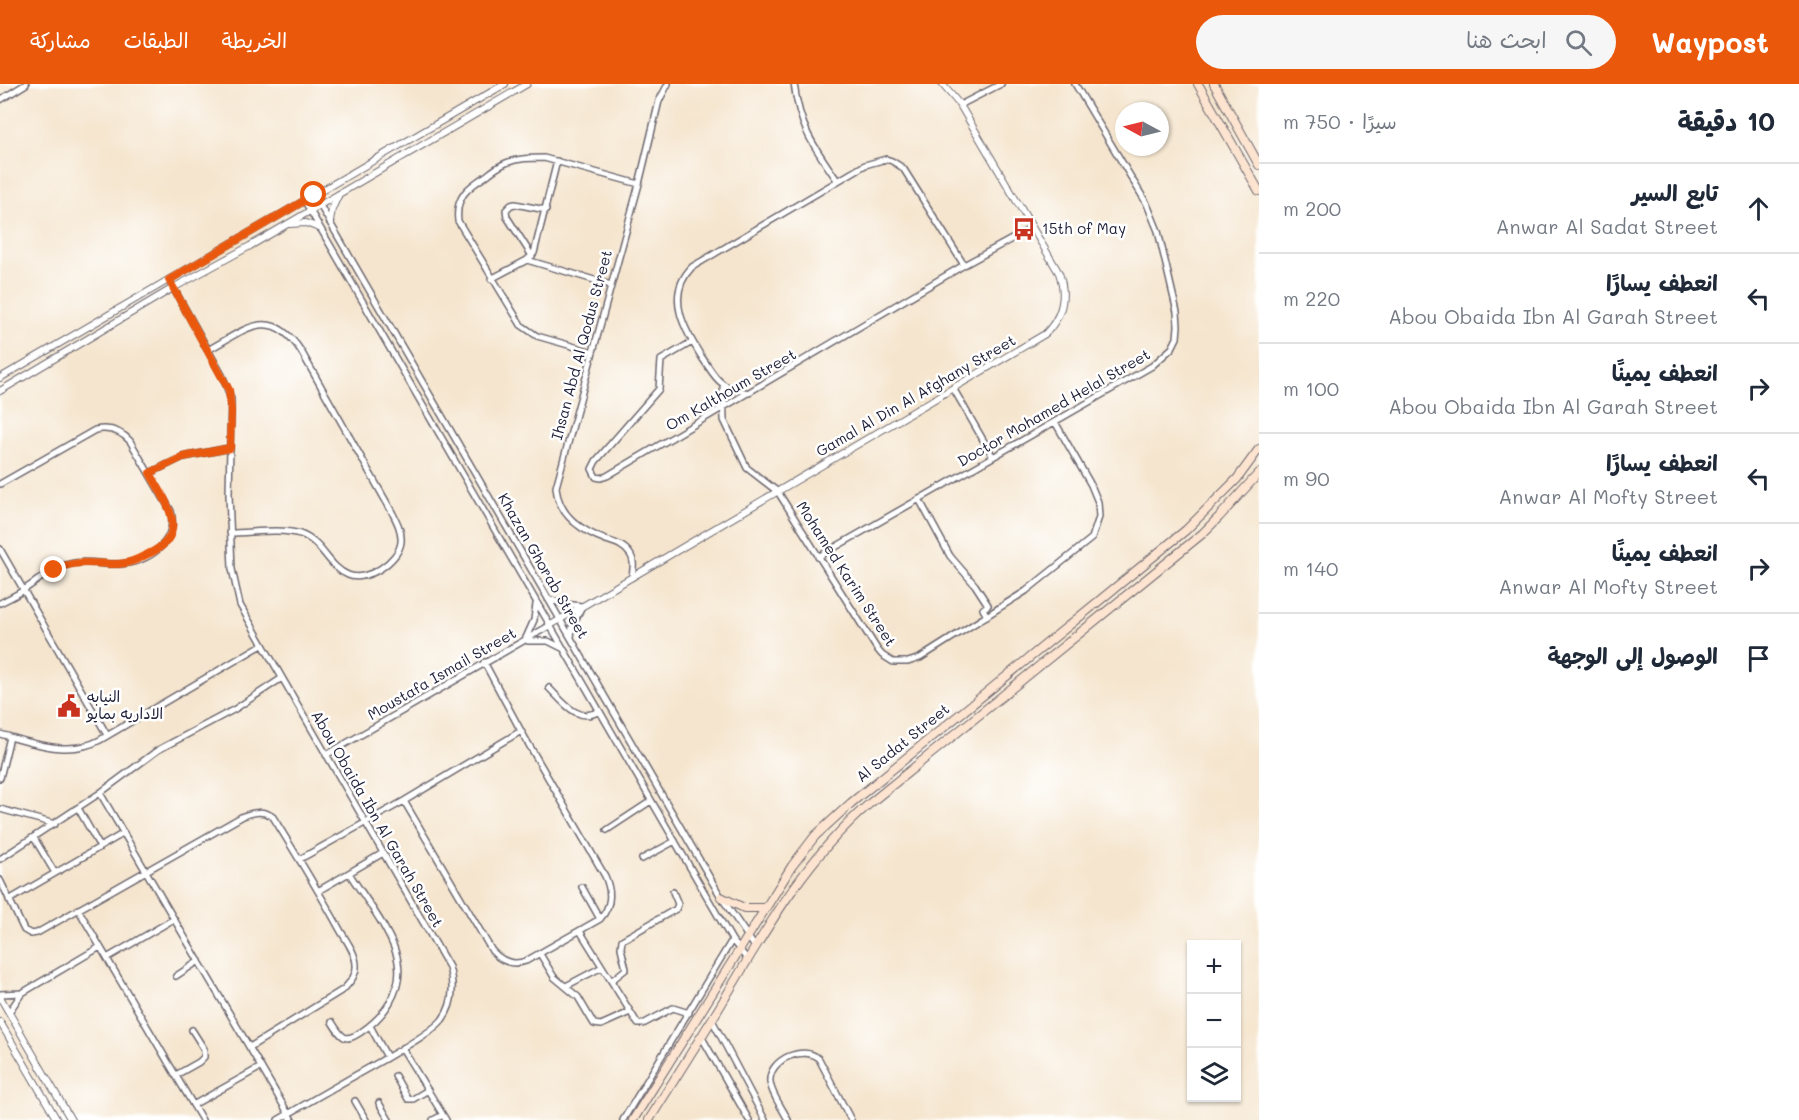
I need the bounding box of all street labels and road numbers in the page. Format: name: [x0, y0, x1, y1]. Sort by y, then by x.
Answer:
street label: Ihsan Abd Al Qodus Street: [546, 247, 616, 442]
street label: Gamal Al Din Al Afghany Street: [812, 330, 1019, 461]
street label: Om Kalthoum Street: [662, 344, 799, 435]
street label: Doctor Mohamed Helal Street: [953, 344, 1154, 471]
street label: Khazan Ghorab Street: [494, 489, 594, 642]
street label: Mohamed Karim Street: [792, 497, 901, 650]
street label: Moustafa Ismail Street: [364, 622, 519, 724]
street label: Al Sadat Street: [851, 698, 953, 786]
street label: Abou Obaida Ibn Al Garah Street: [307, 706, 448, 931]

